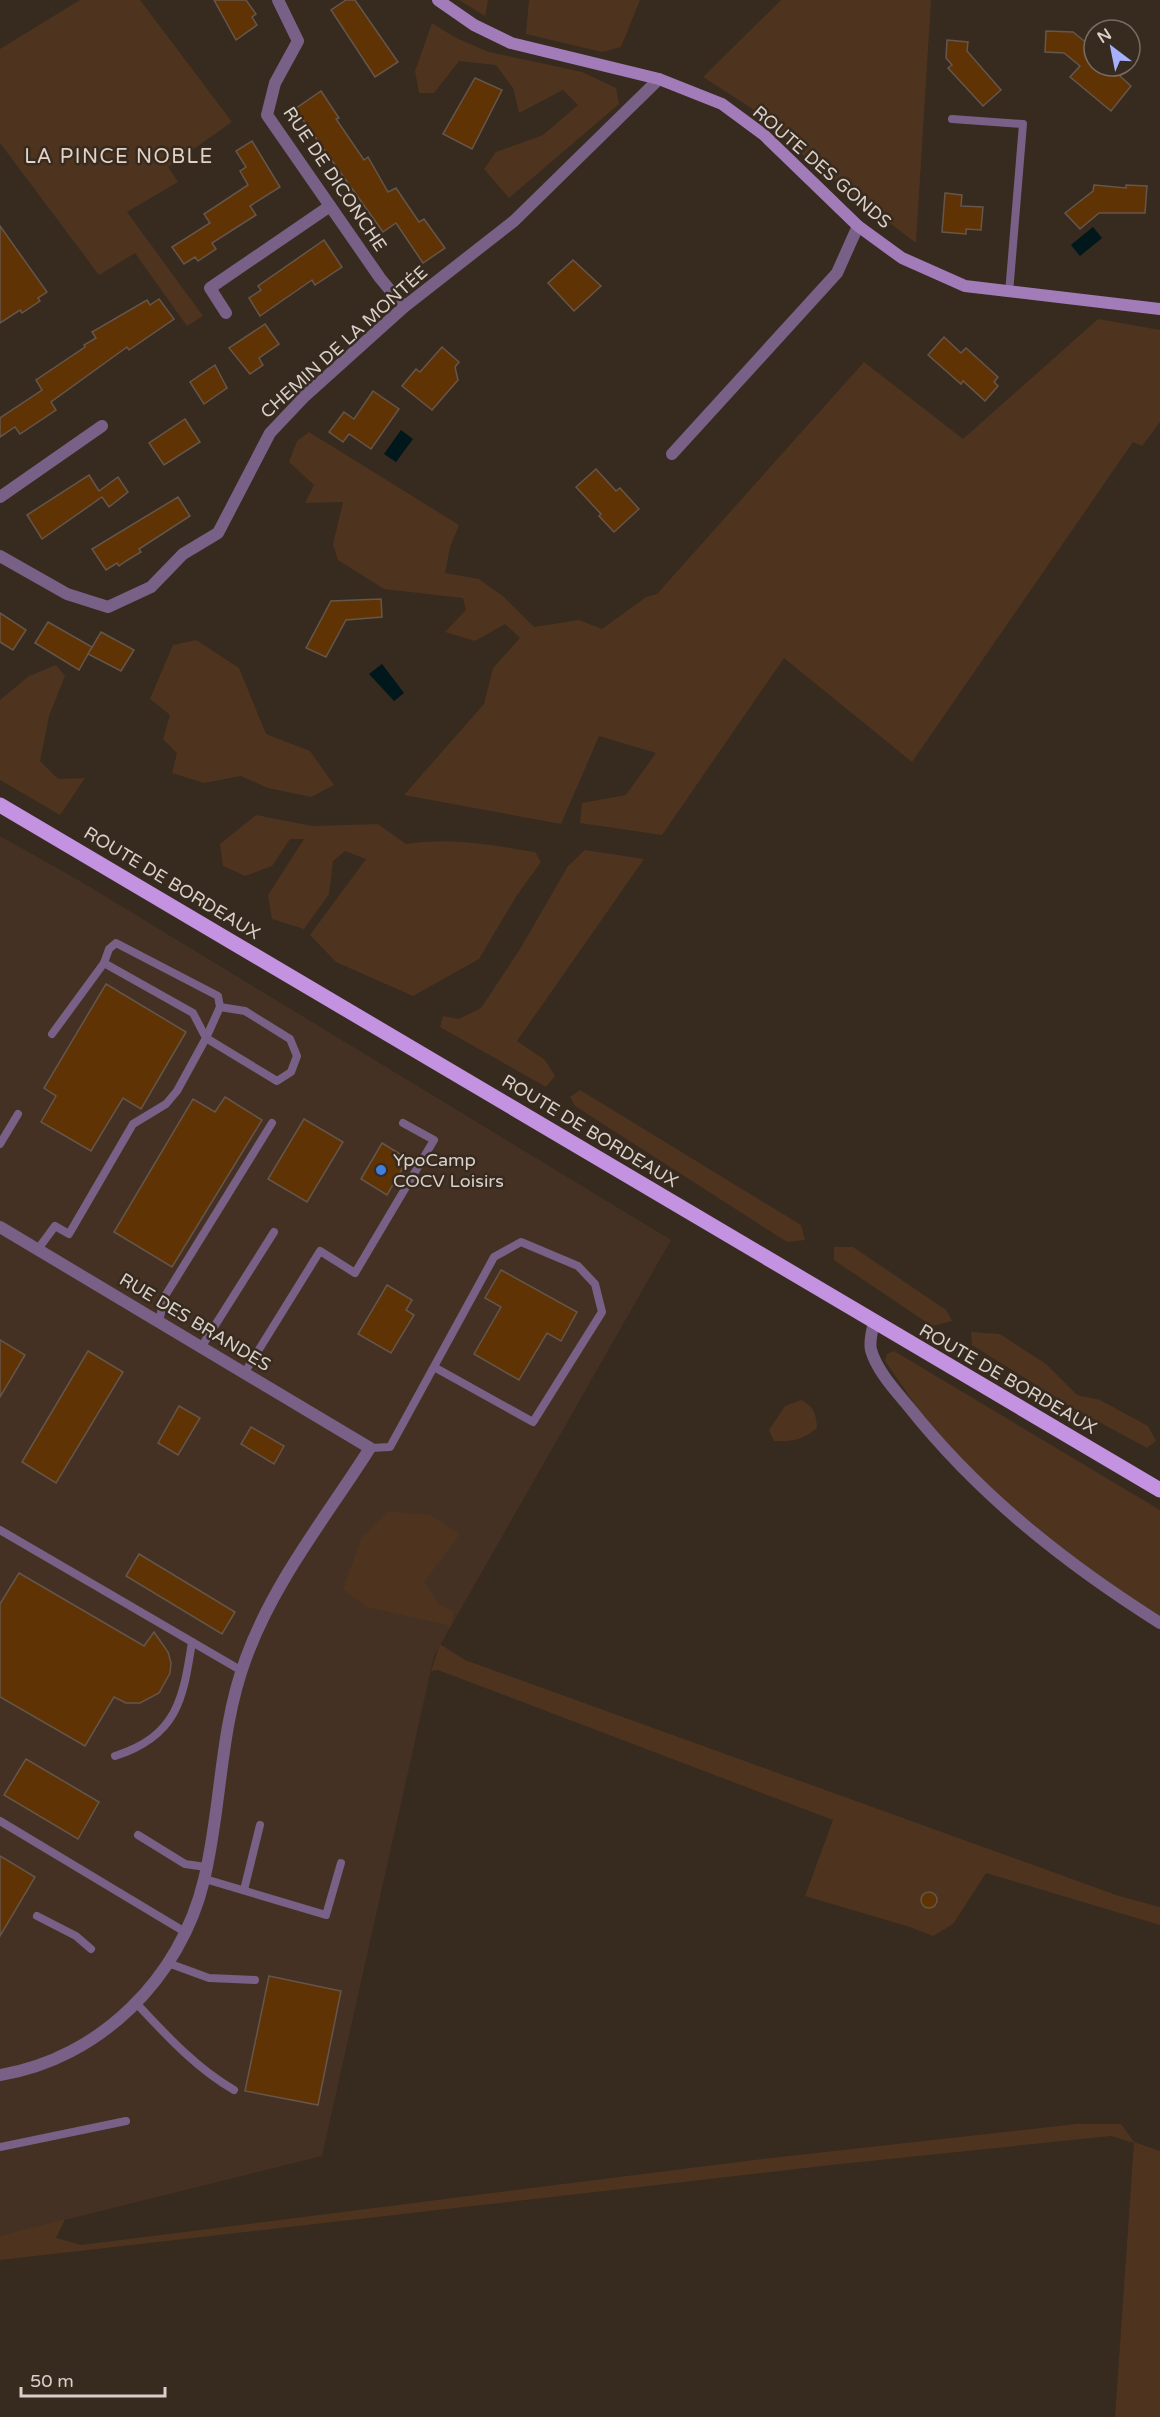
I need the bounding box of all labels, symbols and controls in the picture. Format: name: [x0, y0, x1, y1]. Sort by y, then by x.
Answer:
north arrow: [1082, 18, 1142, 78]
text: N: [1094, 24, 1115, 48]
street label: ROUTE DES GONDS: [748, 101, 896, 233]
street label: RUE DE DICONCHE: [278, 102, 392, 256]
district label: LA PINCE NOBLE: [24, 145, 214, 169]
street label: CHEMIN DE LA MONTÉE: [256, 261, 432, 423]
street label: ROUTE DE BORDEAUX: [80, 822, 264, 944]
street label: ROUTE DE BORDEAUX: [498, 1070, 682, 1192]
place label: YpoCamp COCV Loisirs: [393, 1149, 504, 1192]
marker: YpoCamp COCV Loisirs: [374, 1163, 388, 1177]
street label: RUE DES BRANDES: [115, 1268, 275, 1376]
street label: ROUTE DE BORDEAUX: [915, 1319, 1101, 1439]
scale bar: [21, 2360, 165, 2398]
text: 50 m: [30, 2370, 74, 2392]

